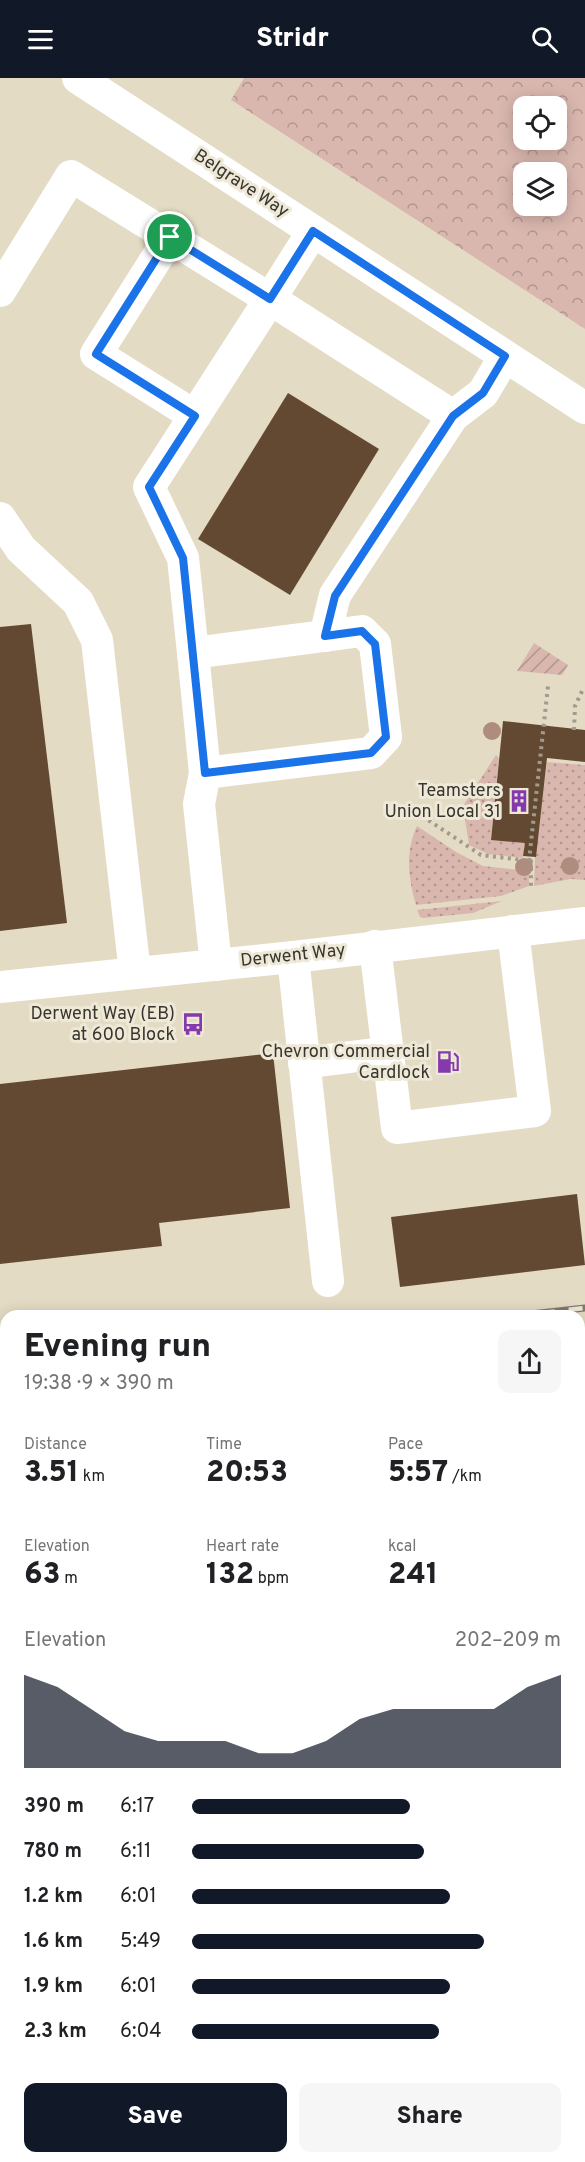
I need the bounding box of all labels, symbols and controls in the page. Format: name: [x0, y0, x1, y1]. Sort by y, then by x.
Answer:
text: Stridr: [256, 22, 329, 56]
icon: menu: [24, 23, 57, 56]
icon: search: [528, 23, 561, 56]
map controls: [513, 96, 567, 216]
button: locate: [513, 96, 567, 150]
street label: Belgrave Way: [189, 145, 293, 223]
button: layers: [513, 162, 567, 216]
pin: [144, 211, 195, 262]
icon: arrive: [153, 220, 186, 253]
place label: Teamsters Union Local 31: [384, 780, 501, 824]
building icon: Teamsters Union Local 31: [506, 788, 532, 814]
street label: Derwent Way: [239, 939, 347, 973]
place label: Derwent Way (EB) at 600 Block: [30, 1003, 175, 1047]
bus stop icon: Derwent Way (EB) at 600 Block: [180, 1011, 206, 1037]
place label: Chevron Commercial Cardlock: [262, 1041, 430, 1085]
fuel station icon: Chevron Commercial Cardlock: [435, 1049, 461, 1075]
text: Evening run: [24, 1327, 211, 1369]
button: share: [498, 1330, 561, 1393]
text: 19:38 · 9 × 390 m: [24, 1371, 174, 1397]
text: Distance: [24, 1435, 87, 1455]
text: Time: [206, 1435, 242, 1455]
text: Pace: [388, 1435, 423, 1455]
text: 3.51: [24, 1455, 79, 1492]
text: 20:53: [206, 1455, 288, 1492]
text: 5:57: [388, 1455, 448, 1492]
text: km: [79, 1467, 105, 1487]
text: /km: [448, 1467, 482, 1487]
text: Elevation: [24, 1537, 90, 1557]
text: Heart rate: [206, 1537, 279, 1557]
text: kcal: [388, 1537, 416, 1557]
text: 63: [24, 1557, 61, 1594]
text: 132: [206, 1557, 254, 1594]
text: 241: [388, 1557, 438, 1594]
text: m: [61, 1569, 78, 1589]
text: bpm: [254, 1569, 289, 1589]
text: Elevation: [24, 1628, 106, 1654]
text: 202–209 m: [455, 1628, 561, 1654]
text: 390 m: [24, 1794, 84, 1820]
text: 6:17: [120, 1794, 154, 1820]
text: 780 m: [24, 1839, 82, 1865]
text: 6:11: [120, 1839, 151, 1865]
text: 1.2 km: [24, 1884, 83, 1910]
text: 6:01: [120, 1884, 157, 1910]
text: 1.6 km: [24, 1929, 83, 1955]
text: 5:49: [120, 1929, 161, 1955]
text: 1.9 km: [24, 1974, 83, 2000]
text: 6:01: [120, 1974, 157, 2000]
text: 2.3 km: [24, 2019, 87, 2045]
text: 6:04: [120, 2019, 162, 2045]
button: Save: [24, 2083, 287, 2152]
button: Share: [299, 2083, 561, 2152]

